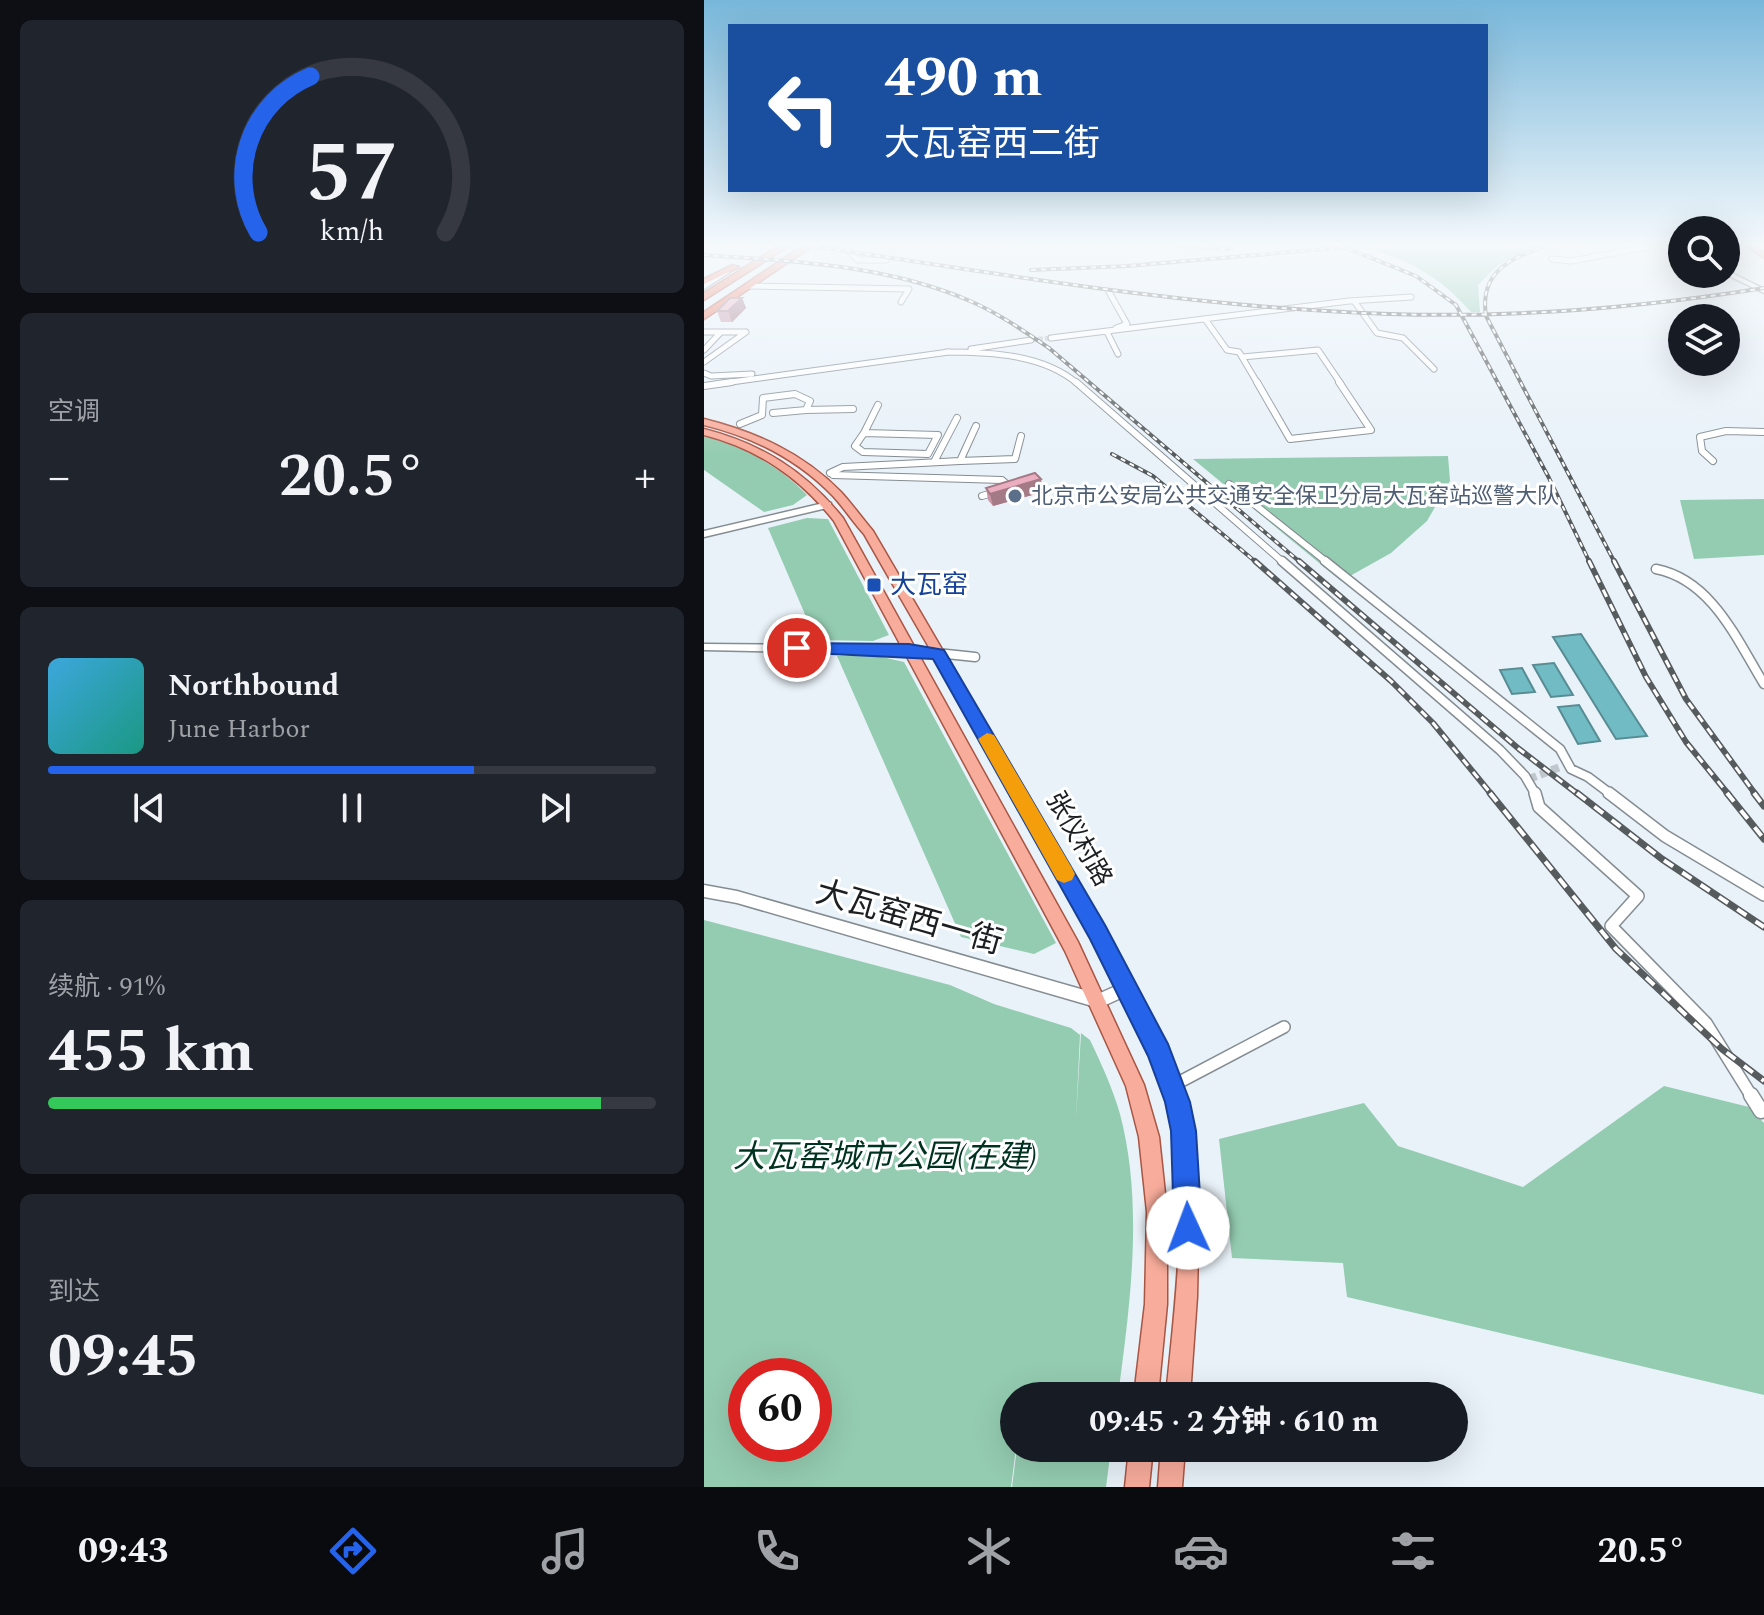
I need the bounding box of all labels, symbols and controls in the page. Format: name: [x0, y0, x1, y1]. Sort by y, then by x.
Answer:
text: 490 m: [884, 36, 1043, 121]
icon: left: [752, 56, 856, 160]
text: 57: [305, 110, 399, 237]
text: 大瓦窑西二街: [884, 117, 1100, 172]
text: km/h: [320, 210, 384, 253]
map controls: [1668, 216, 1740, 376]
button: search: [1668, 216, 1740, 288]
button: layers: [1668, 304, 1740, 376]
text: 空调: [48, 392, 100, 432]
text: 20.5°: [278, 431, 426, 523]
text: −: [48, 444, 70, 511]
text: +: [634, 444, 656, 511]
place label: 北京市公安局公共交通安全保卫分局大瓦窑站巡警大队: [1031, 480, 1559, 513]
marker: 北京市公安局公共交通安全保卫分局大瓦窑站巡警大队: [1006, 487, 1024, 505]
place label: 大瓦窑: [890, 565, 968, 605]
marker: 大瓦窑: [865, 576, 883, 594]
pin: [763, 614, 831, 682]
icon: arrive: [775, 626, 819, 670]
text: Northbound: [168, 663, 339, 709]
text: June Harbor: [168, 709, 310, 749]
street label: 张仪村路: [1036, 784, 1122, 894]
icon: previous: [127, 786, 171, 830]
icon: pause: [330, 786, 374, 830]
icon: next: [533, 786, 577, 830]
street label: 大瓦窑西一街: [810, 868, 1008, 968]
text: 续航 · 91%: [48, 967, 165, 1007]
text: 455 km: [48, 1006, 254, 1098]
park label: 大瓦窑城市公园(在建): [733, 1133, 1037, 1182]
position arrow: [1146, 1186, 1230, 1270]
text: 到达: [48, 1272, 100, 1312]
text: 09:45: [48, 1311, 199, 1403]
speed limit sign: 60: [728, 1358, 832, 1462]
text: 09:45 · 2 分钟 · 610 m: [1089, 1399, 1379, 1445]
icon: directions: [325, 1523, 381, 1579]
icon: music: [537, 1523, 593, 1579]
icon: phone: [749, 1523, 805, 1579]
icon: climate: [961, 1523, 1017, 1579]
icon: car: [1173, 1523, 1229, 1579]
icon: filters: [1385, 1523, 1441, 1579]
text: 09:43: [78, 1524, 169, 1579]
text: 20.5°: [1598, 1524, 1686, 1579]

